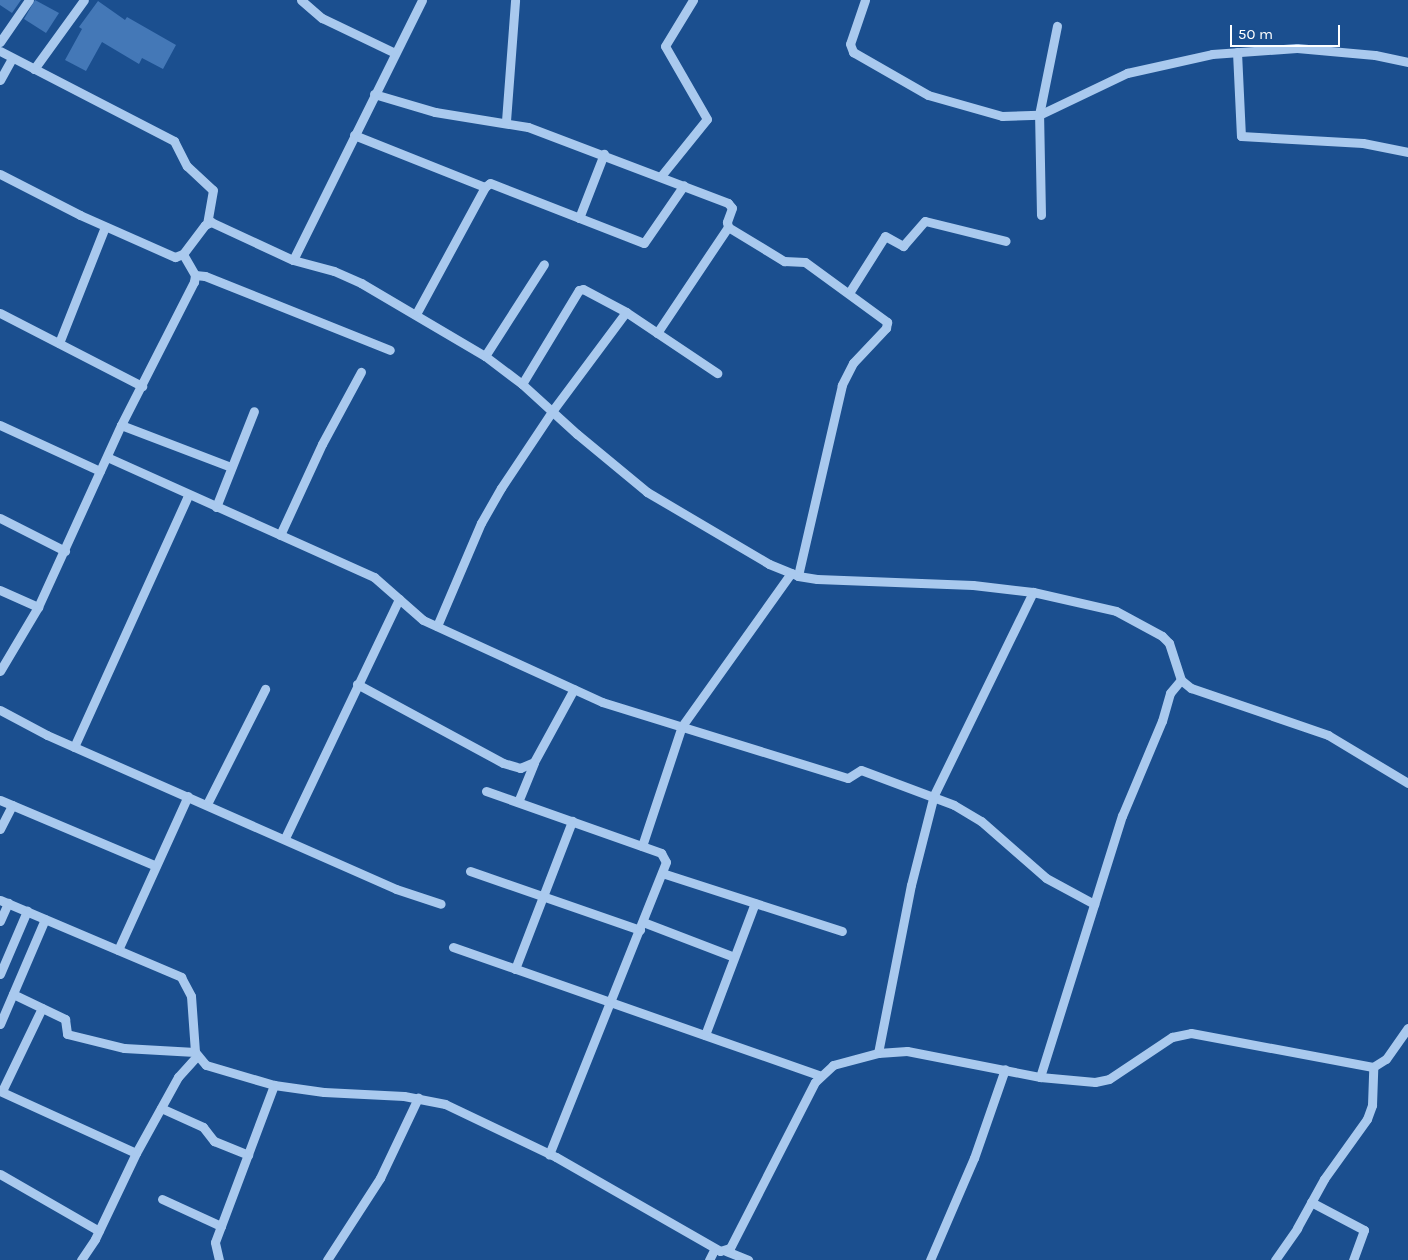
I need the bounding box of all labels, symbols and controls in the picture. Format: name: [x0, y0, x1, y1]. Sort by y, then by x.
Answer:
scale bar: [1233, 15, 1343, 47]
text: 50 m: [1238, 25, 1273, 43]

